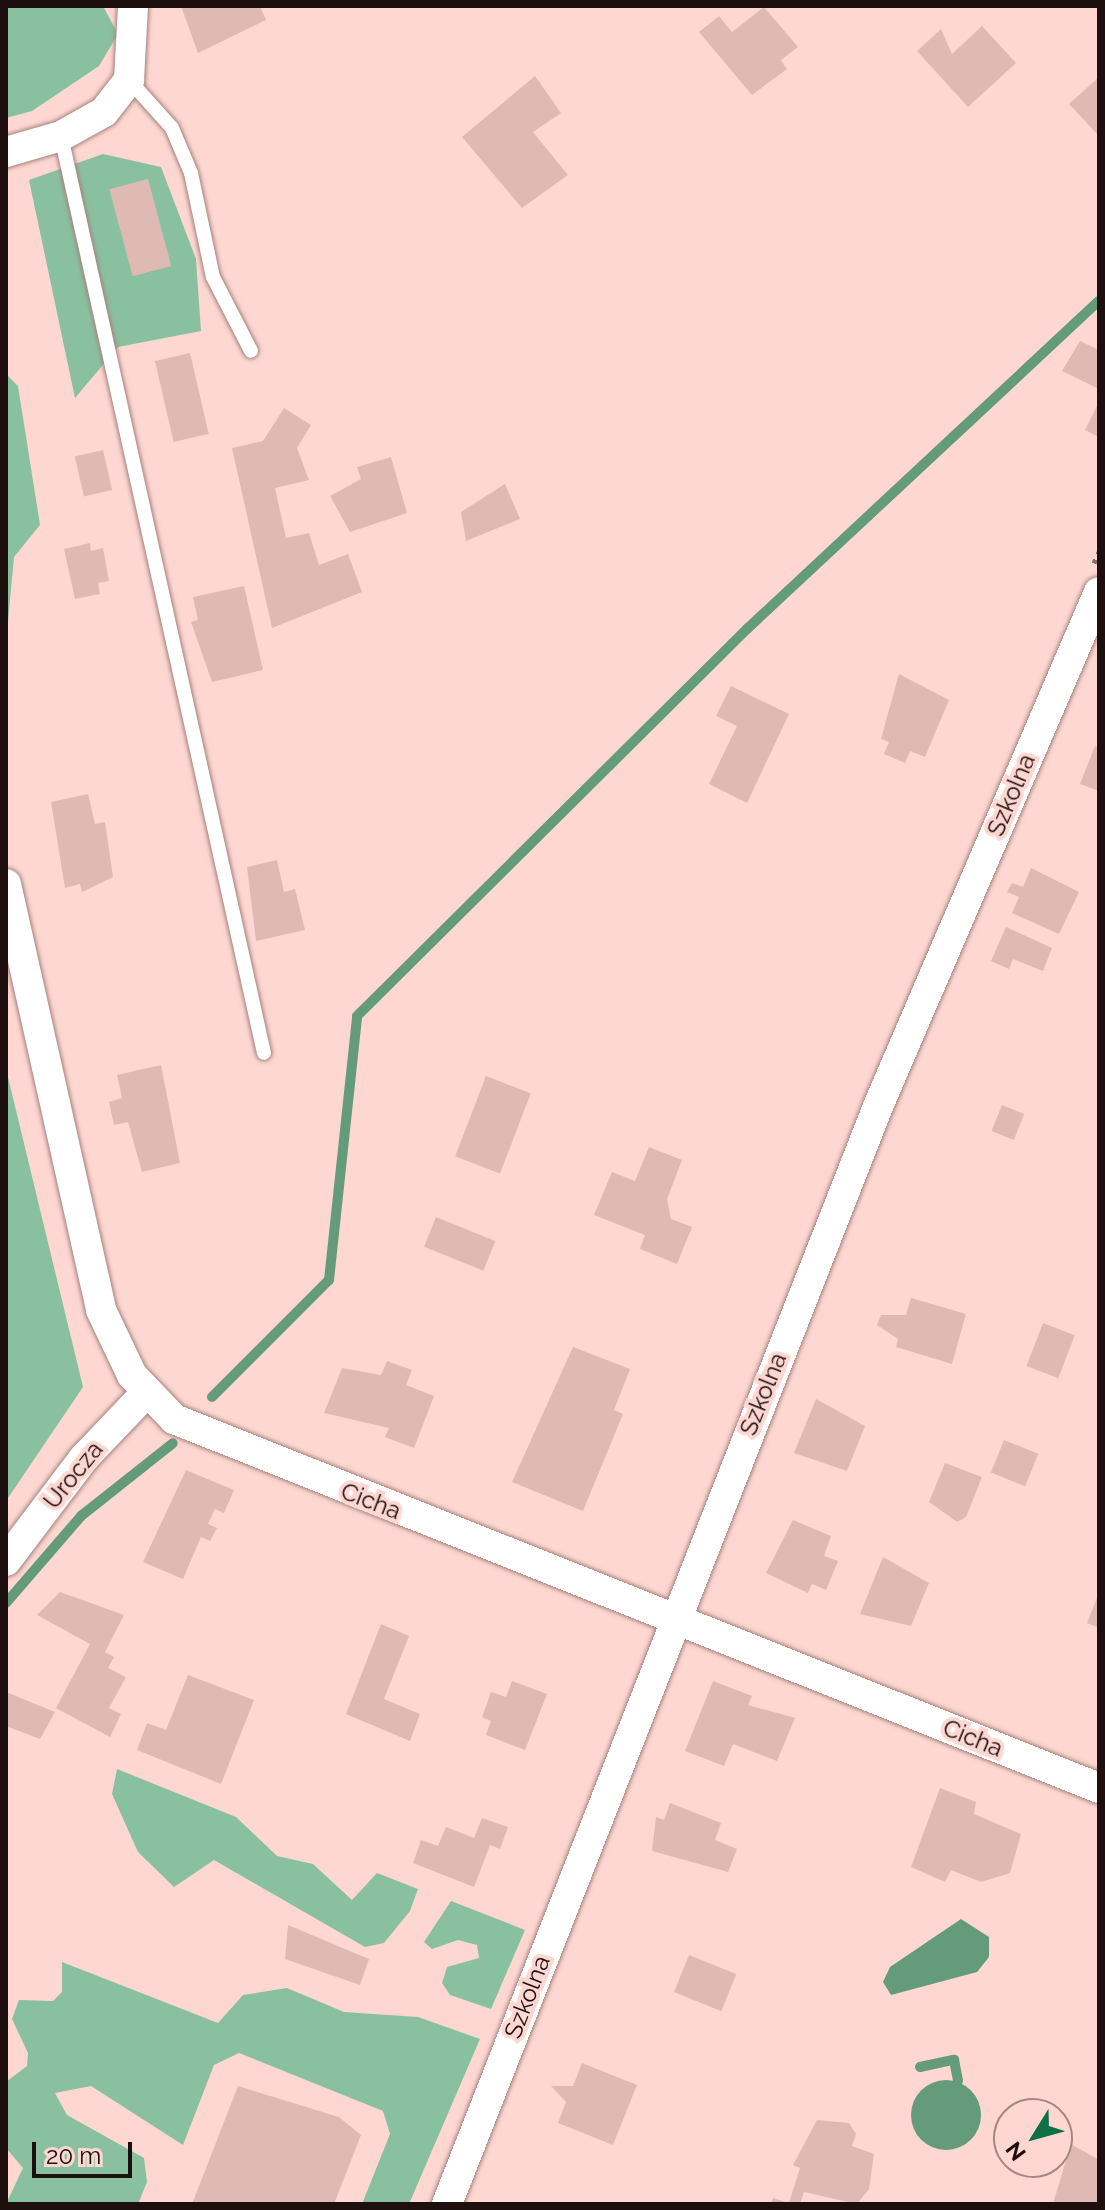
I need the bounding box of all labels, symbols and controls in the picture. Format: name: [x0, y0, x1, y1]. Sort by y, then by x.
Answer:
street label: Szkolna: [981, 750, 1041, 840]
street label: Szkolna: [733, 1349, 793, 1439]
street label: Urocza: [37, 1435, 109, 1515]
street label: Cicha: [337, 1476, 405, 1526]
street label: Cicha: [939, 1713, 1007, 1763]
street label: Szkolna: [498, 1952, 556, 2042]
north arrow: [993, 2098, 1073, 2178]
scale bar: [36, 2126, 136, 2176]
text: N: [1000, 2137, 1031, 2166]
text: 20 m: [46, 2141, 101, 2170]

